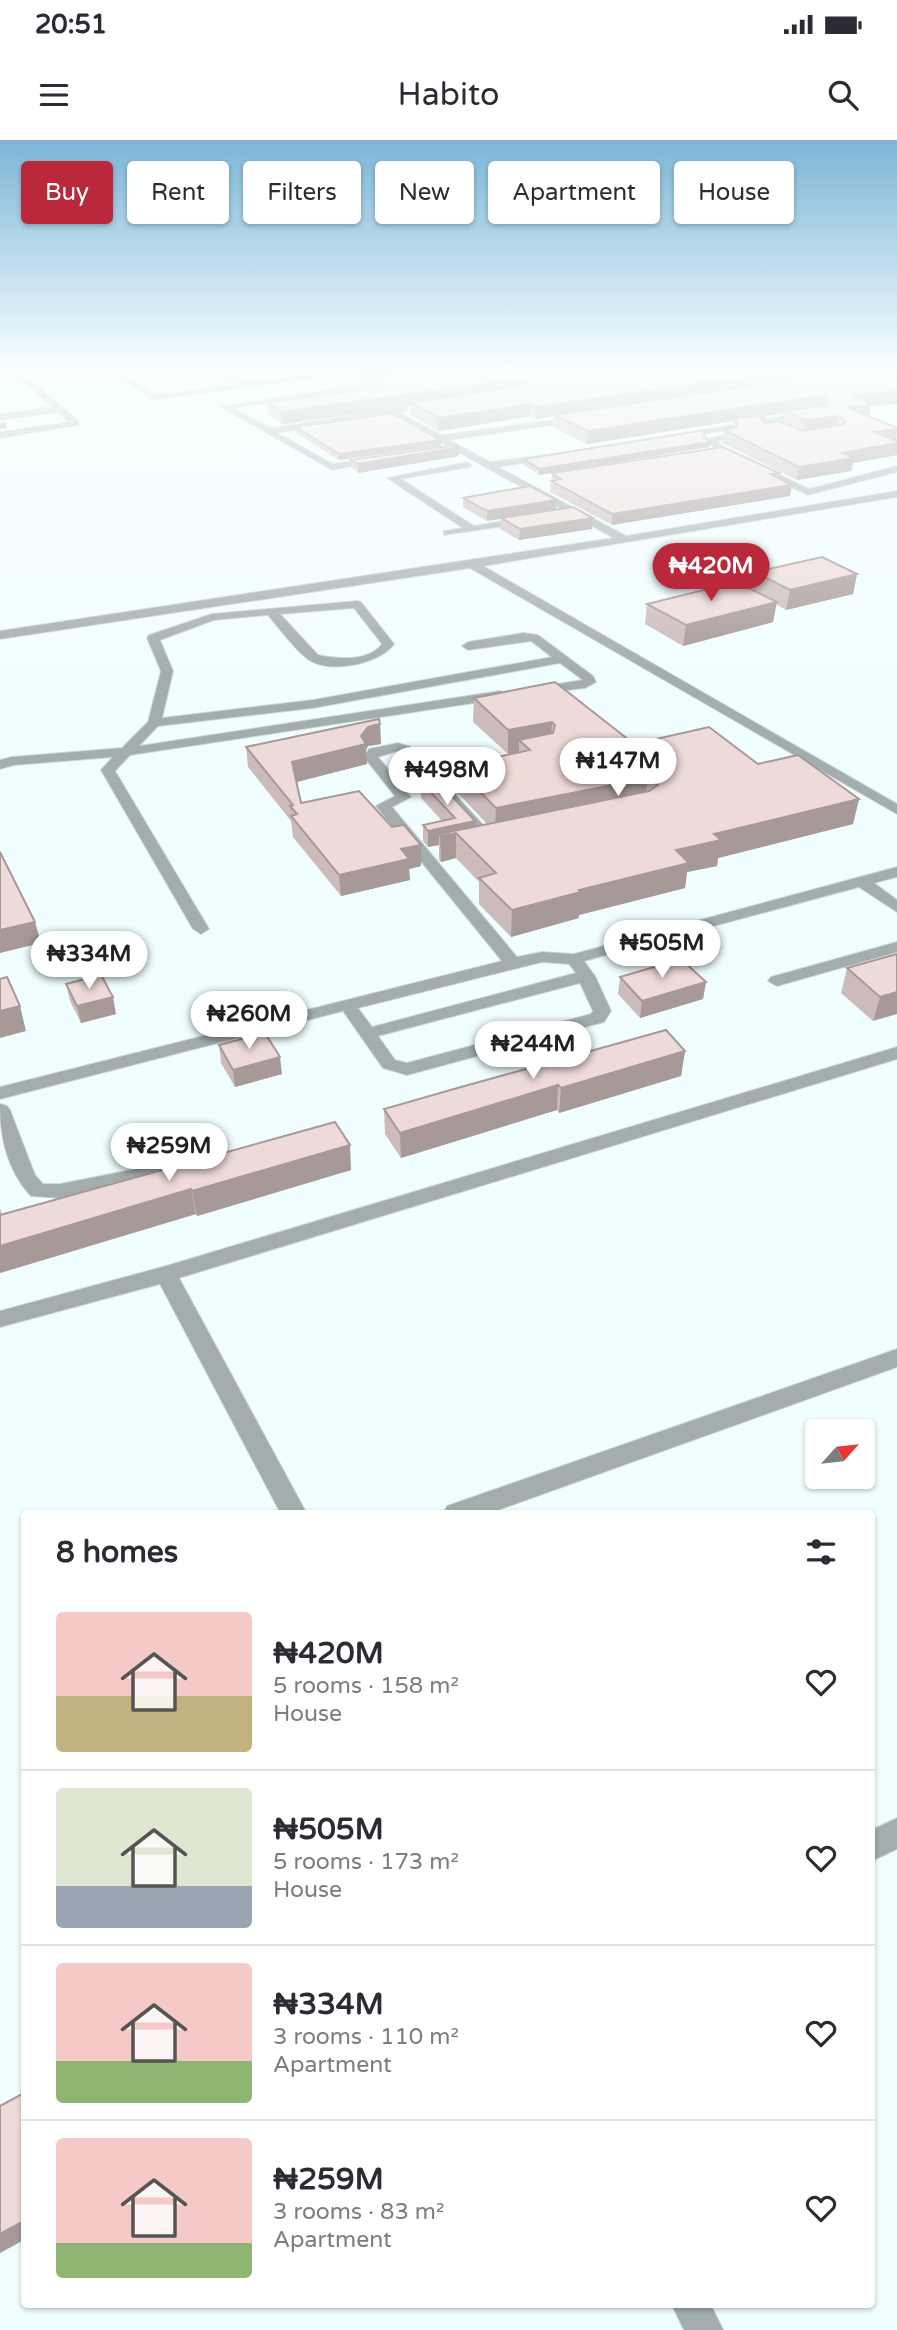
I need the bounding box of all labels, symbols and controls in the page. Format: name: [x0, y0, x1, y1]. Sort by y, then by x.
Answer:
text: 20:51: [35, 9, 107, 40]
icon: menu: [35, 76, 73, 114]
text: Habito: [398, 76, 499, 114]
icon: search: [824, 76, 862, 114]
chip: Buy: [21, 161, 113, 224]
chip: Rent: [127, 161, 229, 224]
chip: Filters: [243, 161, 361, 224]
chip: New: [375, 161, 474, 224]
chip: Apartment: [488, 161, 660, 224]
chip: House: [674, 161, 794, 224]
pin: ₦420M: [662, 544, 760, 603]
text: ₦420M: [669, 552, 753, 580]
pin: ₦147M: [569, 738, 667, 798]
text: ₦147M: [576, 747, 660, 775]
pin: ₦498M: [398, 748, 496, 807]
text: ₦498M: [405, 756, 489, 784]
pin: ₦505M: [613, 920, 711, 980]
text: ₦505M: [620, 929, 704, 957]
pin: ₦334M: [40, 932, 138, 991]
text: ₦334M: [47, 940, 131, 968]
pin: ₦260M: [200, 992, 298, 1051]
text: ₦260M: [207, 1000, 291, 1028]
pin: ₦244M: [484, 1021, 582, 1081]
text: ₦244M: [491, 1030, 575, 1058]
pin: ₦259M: [120, 1124, 218, 1183]
text: ₦259M: [127, 1132, 211, 1160]
north arrow: [805, 1419, 875, 1489]
map controls: [805, 1419, 875, 1489]
icon: filters: [802, 1533, 840, 1571]
text: 8 homes: [56, 1534, 178, 1571]
text: ₦420M: [273, 1635, 384, 1672]
icon: home: [112, 1640, 196, 1724]
icon: heart: [802, 1663, 840, 1701]
text: 5 rooms · 158 m²: [273, 1672, 459, 1700]
text: House: [273, 1700, 342, 1728]
text: ₦505M: [273, 1811, 384, 1848]
icon: home: [112, 1816, 196, 1900]
icon: heart: [802, 1839, 840, 1877]
text: 5 rooms · 173 m²: [273, 1848, 459, 1876]
text: House: [273, 1876, 342, 1904]
text: ₦334M: [273, 1986, 384, 2023]
icon: home: [112, 1991, 196, 2075]
icon: heart: [802, 2014, 840, 2052]
text: 3 rooms · 110 m²: [273, 2023, 459, 2051]
text: Apartment: [273, 2051, 392, 2079]
text: ₦259M: [273, 2161, 384, 2198]
icon: home: [112, 2166, 196, 2250]
icon: heart: [802, 2189, 840, 2227]
text: 3 rooms · 83 m²: [273, 2198, 444, 2226]
text: Apartment: [273, 2226, 392, 2254]

